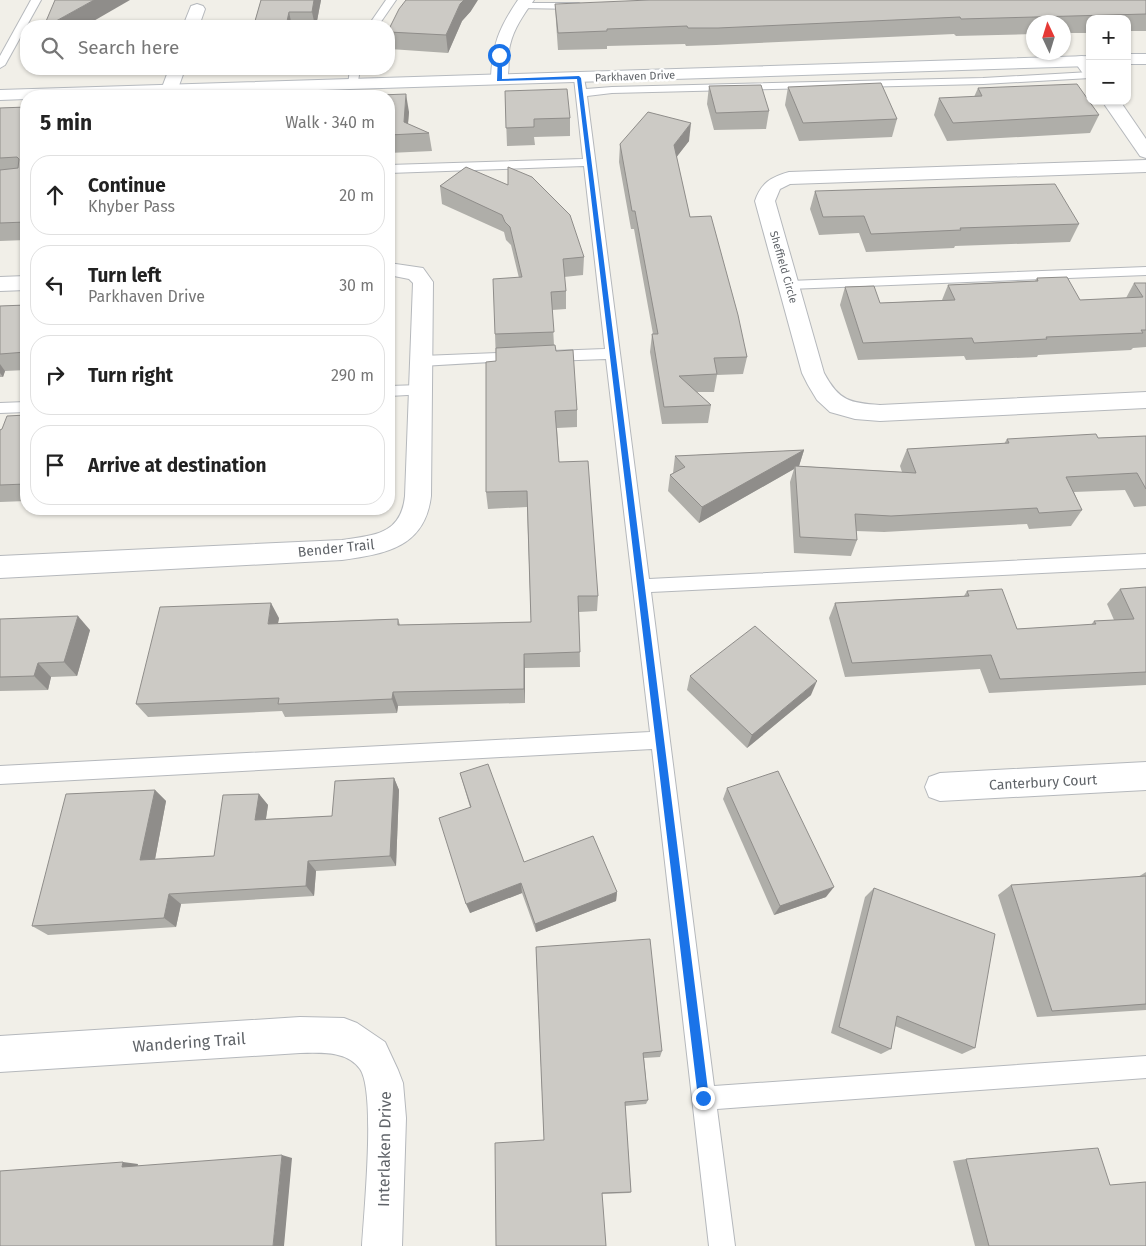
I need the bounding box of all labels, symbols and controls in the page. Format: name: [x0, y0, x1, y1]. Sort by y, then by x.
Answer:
north arrow: [1026, 15, 1071, 60]
map controls: [1086, 15, 1131, 105]
button: +: [1086, 15, 1131, 60]
search box: [20, 20, 395, 75]
icon: search: [38, 34, 66, 62]
text: Search here: [78, 36, 179, 59]
route start: [488, 44, 511, 67]
button: −: [1086, 60, 1131, 105]
street label: Parkhaven Drive: [595, 69, 675, 84]
text: 5 min: [40, 110, 92, 136]
text: Walk · 340 m: [285, 113, 375, 132]
text: Continue: [88, 174, 166, 197]
icon: ahead: [41, 181, 69, 209]
text: 20 m: [339, 186, 374, 205]
text: Khyber Pass: [88, 197, 175, 216]
street label: Sheffield Circle: [767, 229, 800, 305]
text: Turn left: [88, 264, 162, 287]
icon: left: [41, 271, 69, 299]
text: 30 m: [339, 276, 374, 295]
text: Parkhaven Drive: [88, 287, 205, 306]
icon: right: [41, 361, 69, 389]
text: Turn right: [88, 364, 173, 387]
text: 290 m: [331, 366, 374, 385]
icon: arrive: [41, 451, 69, 479]
text: Arrive at destination: [88, 454, 267, 477]
street label: Bender Trail: [297, 536, 375, 561]
street label: Canterbury Court: [989, 771, 1098, 794]
street label: Wandering Trail: [132, 1029, 246, 1056]
route end: [692, 1087, 715, 1110]
street label: Interlaken Drive: [374, 1091, 395, 1207]

